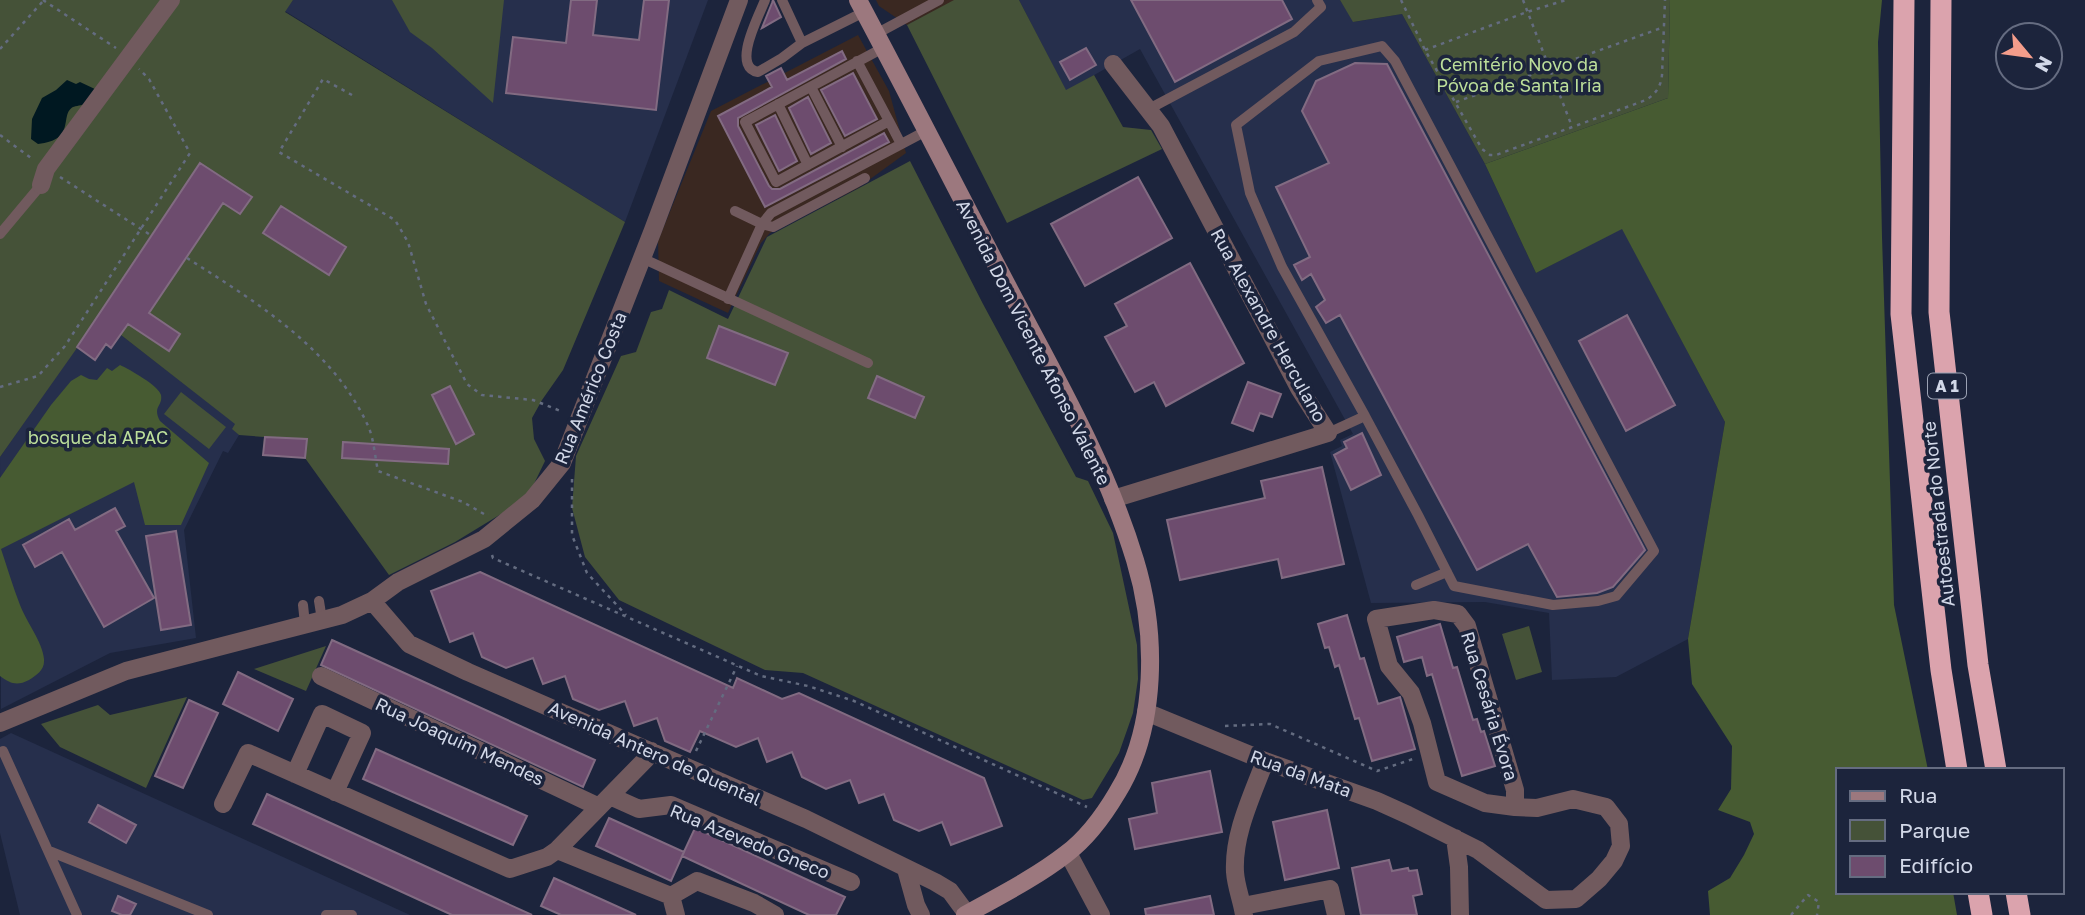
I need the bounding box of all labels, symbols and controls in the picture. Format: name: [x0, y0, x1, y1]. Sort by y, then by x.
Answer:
north arrow: [1994, 21, 2064, 91]
park label: Cemitério Novo da Póvoa de Santa Iria: [1436, 53, 1602, 96]
text: N: [2031, 53, 2058, 76]
street label: Avenida Dom Vicente Afonso Valente: [952, 196, 1116, 488]
street label: Rua Alexandre Herculano: [1207, 224, 1331, 426]
street label: Rua Américo Costa: [549, 308, 631, 468]
road number: A 1: [1928, 374, 1966, 398]
street label: Autoestrada do Norte: [1917, 420, 1959, 608]
park label: bosque da APAC: [28, 426, 168, 448]
street label: Rua Cesária Évora: [1457, 629, 1523, 783]
street label: Rua Joaquim Mendes: [372, 692, 548, 790]
street label: Avenida Antero de Quental: [545, 696, 765, 810]
street label: Rua da Mata: [1247, 745, 1355, 801]
legend: [1836, 768, 2064, 894]
text: Rua: [1899, 782, 1937, 808]
street label: Rua Azevedo Gneco: [667, 799, 833, 883]
text: Parque: [1899, 817, 1970, 843]
text: Edifício: [1899, 852, 1973, 878]

